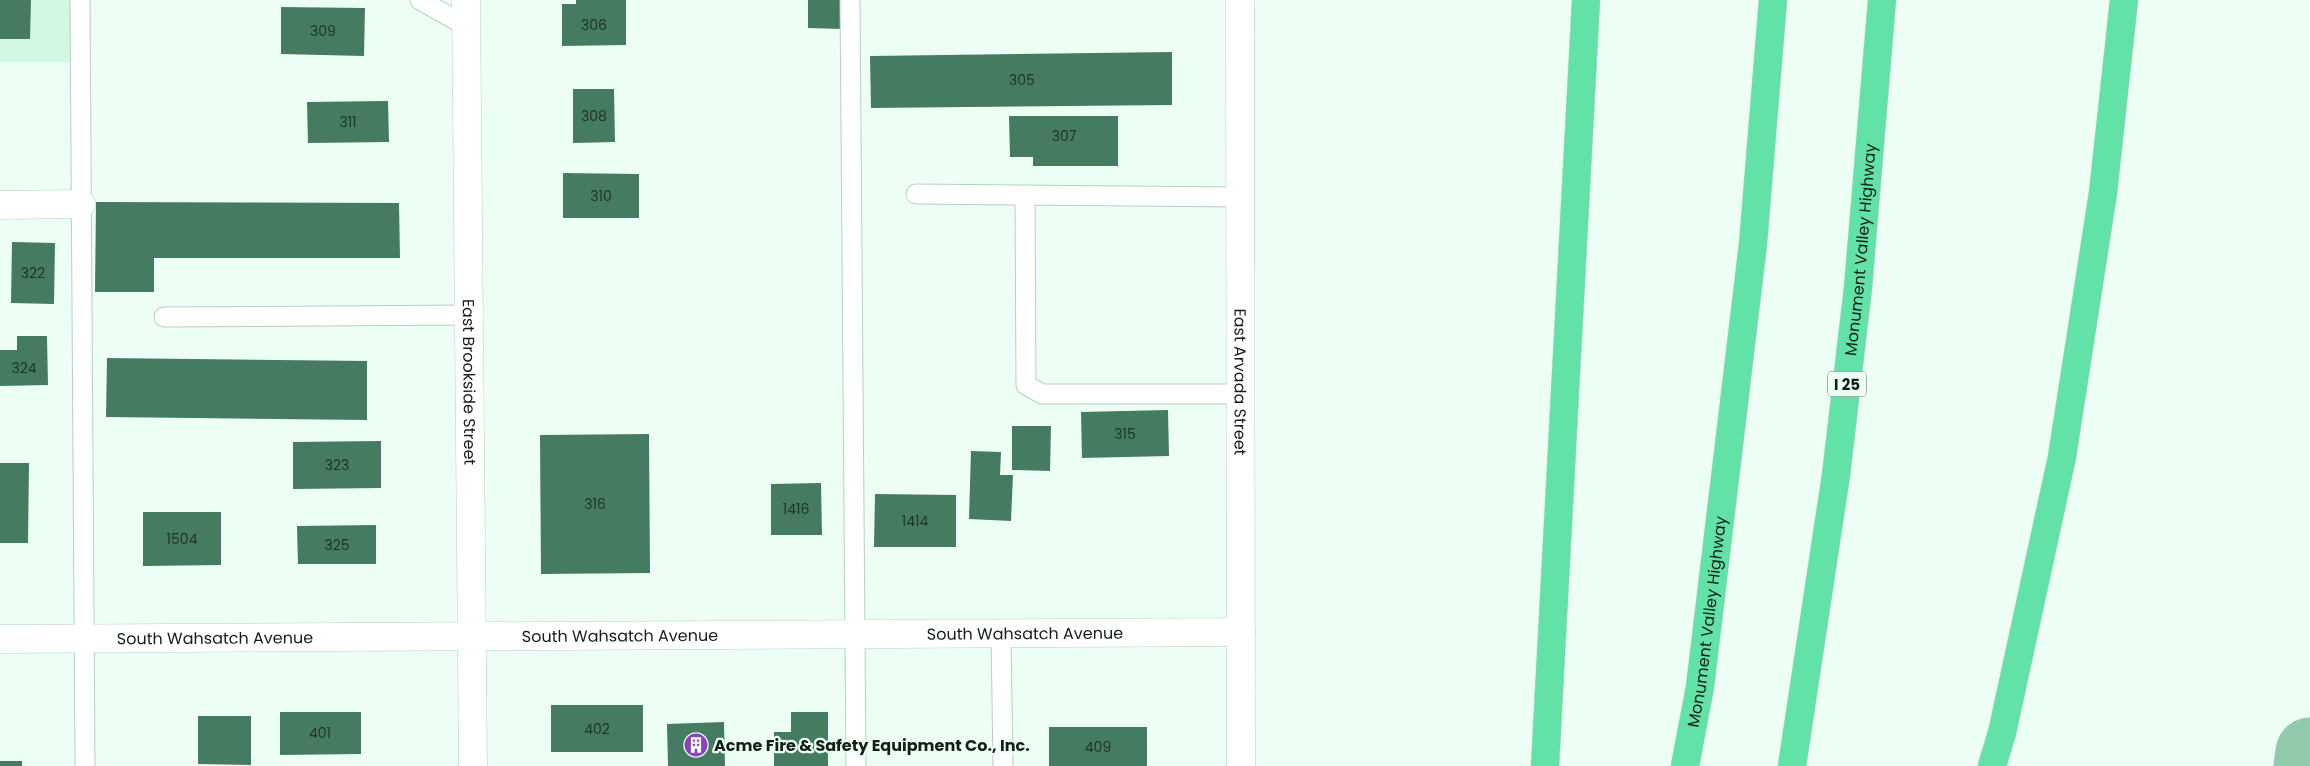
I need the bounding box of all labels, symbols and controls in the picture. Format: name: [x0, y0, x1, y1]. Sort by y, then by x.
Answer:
house number: 306: [581, 15, 607, 35]
house number: 309: [310, 21, 336, 41]
house number: 305: [1009, 70, 1035, 90]
house number: 308: [581, 106, 607, 126]
house number: 311: [339, 112, 357, 132]
house number: 307: [1052, 126, 1077, 146]
street label: Monument Valley Highway: [1839, 143, 1881, 357]
house number: 310: [590, 186, 612, 206]
house number: 322: [21, 263, 45, 283]
street label: East Brookside Street: [457, 299, 482, 465]
street label: East Arvada Street: [1229, 309, 1252, 456]
house number: 324: [11, 358, 37, 378]
road number: I 25: [1828, 372, 1866, 396]
house number: 315: [1114, 424, 1136, 444]
house number: 323: [325, 455, 349, 475]
house number: 316: [584, 494, 606, 514]
house number: 1416: [783, 499, 809, 519]
house number: 1414: [902, 511, 928, 531]
street label: Monument Valley Highway: [1681, 515, 1732, 729]
house number: 1504: [167, 529, 198, 549]
house number: 325: [324, 535, 350, 555]
street label: South Wahsatch Avenue: [927, 621, 1123, 645]
street label: South Wahsatch Avenue: [522, 623, 718, 648]
street label: South Wahsatch Avenue: [117, 626, 313, 650]
house number: 402: [584, 719, 610, 739]
house number: 401: [309, 723, 331, 743]
building icon: Acme Fire & Safety Equipment Co., Inc.: [683, 732, 709, 758]
place label: Acme Fire & Safety Equipment Co., Inc.: [714, 734, 1030, 757]
house number: 409: [1085, 737, 1111, 757]

